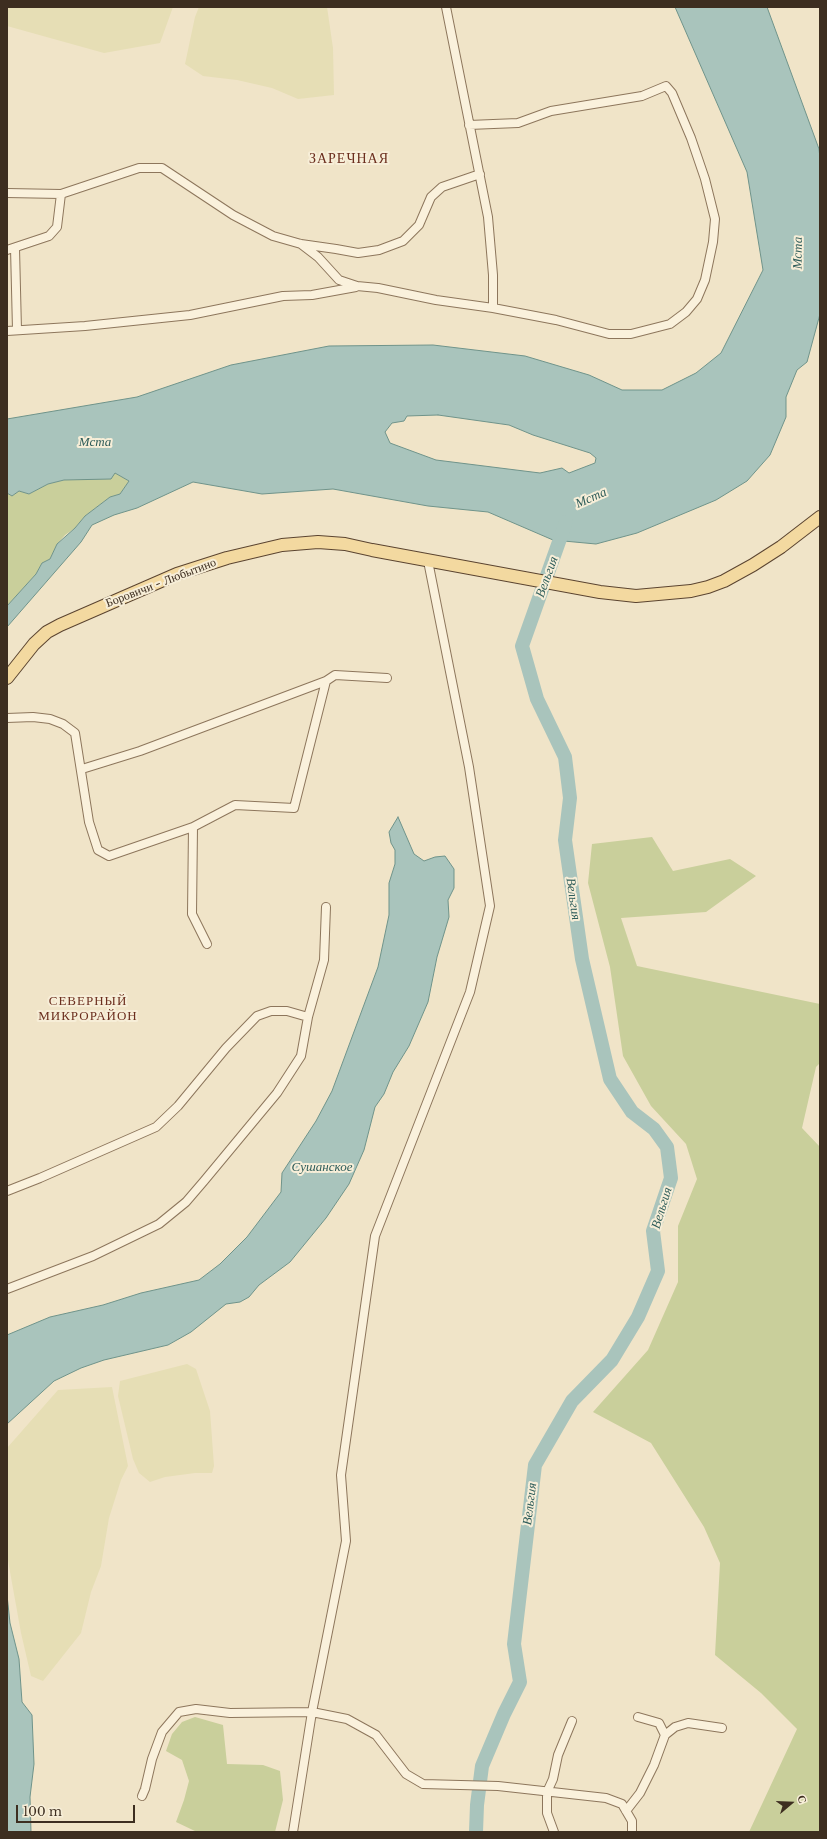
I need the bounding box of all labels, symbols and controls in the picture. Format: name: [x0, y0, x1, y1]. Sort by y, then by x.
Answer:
district label: ЗАРЕЧНАЯ: [309, 151, 389, 167]
water label: Мста: [790, 237, 806, 269]
water label: Мста: [79, 434, 111, 450]
water label: Мста: [573, 484, 609, 512]
water label: Вельгия: [532, 554, 562, 600]
street label: Боровичи - Любытино: [104, 555, 218, 611]
water label: Вельгия: [562, 877, 584, 921]
district label: СЕВЕРНЫЙ МИКРОРАЙОН: [38, 993, 138, 1024]
water label: Сушанское: [292, 1159, 352, 1175]
water label: Вельгия: [648, 1185, 676, 1231]
water label: Вельгия: [520, 1482, 540, 1526]
north arrow: [771, 1783, 811, 1823]
text: С: [794, 1793, 810, 1805]
scale bar: [18, 1797, 137, 1823]
text: 100 m: [23, 1804, 62, 1819]

